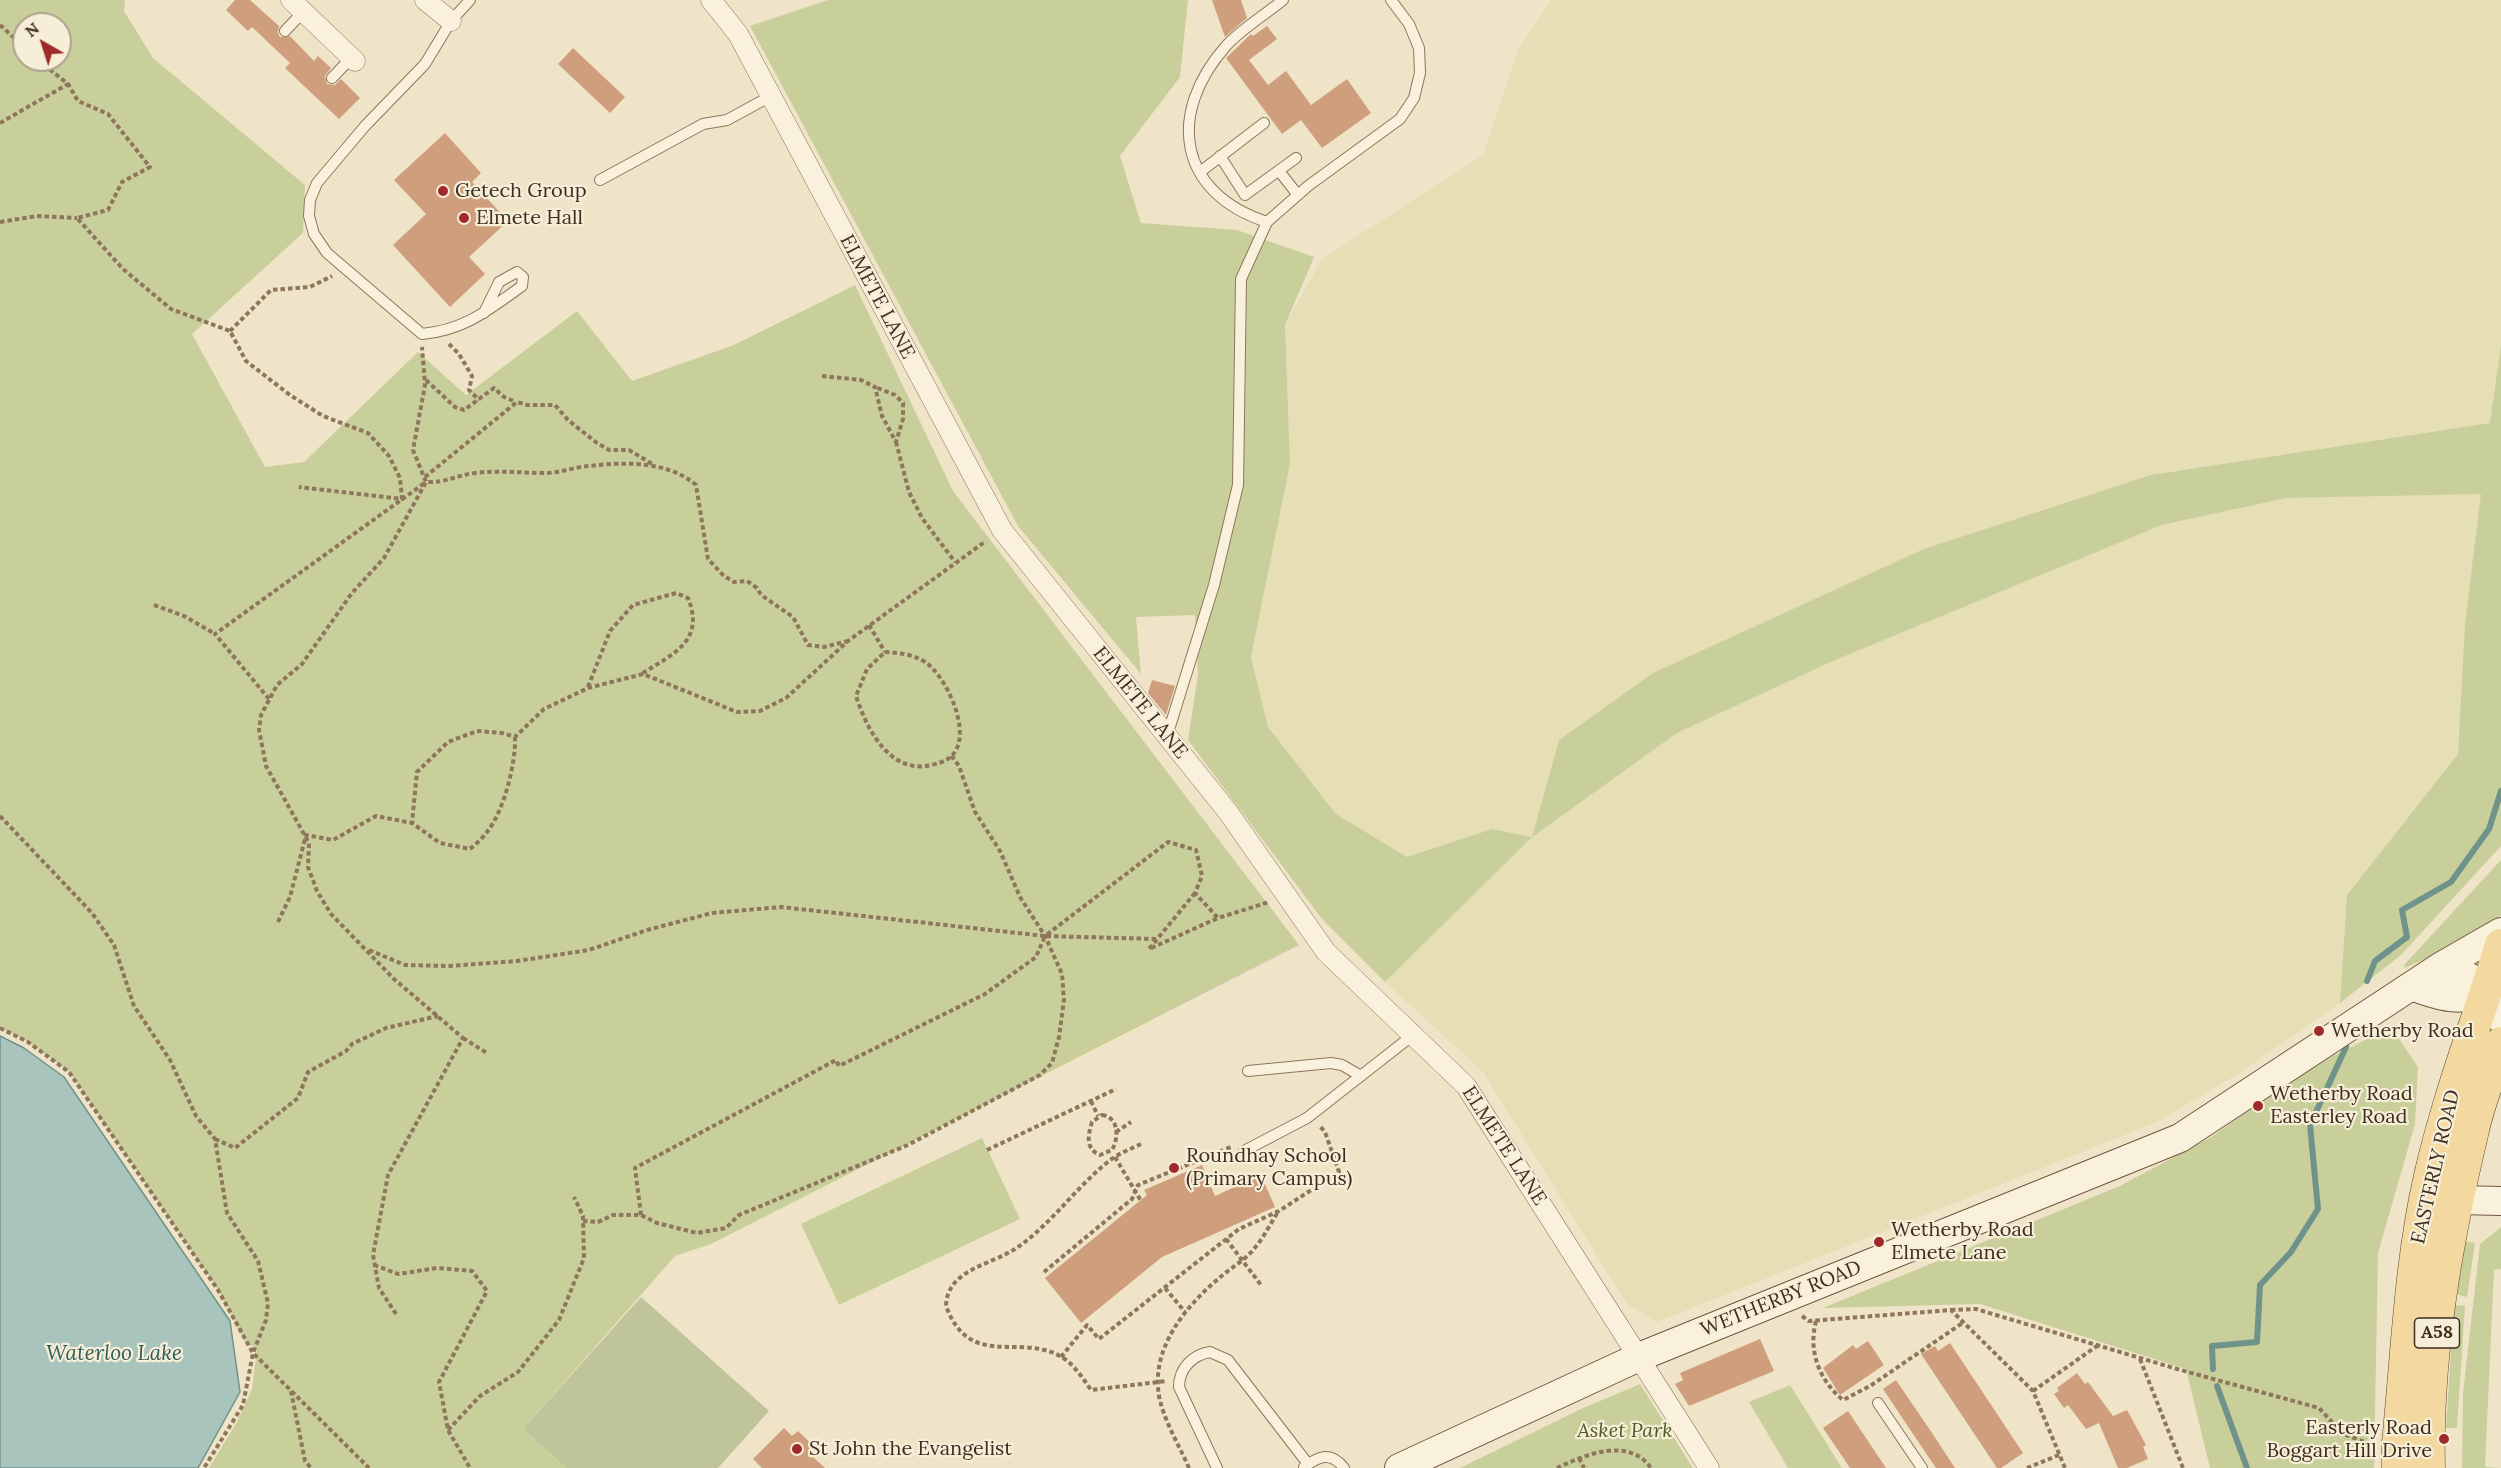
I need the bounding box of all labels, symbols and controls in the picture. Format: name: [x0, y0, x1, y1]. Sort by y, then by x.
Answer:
north arrow: [12, 12, 72, 72]
text: N: [21, 18, 43, 41]
place label: Getech Group: [455, 179, 587, 203]
marker: Getech Group: [436, 184, 450, 198]
place label: Elmete Hall: [476, 206, 583, 230]
marker: Elmete Hall: [457, 211, 471, 225]
street label: ELMETE LANE: [834, 231, 920, 363]
street label: ELMETE LANE: [1087, 642, 1193, 764]
place label: Wetherby Road: [2331, 1019, 2474, 1043]
marker: Wetherby Road: [2312, 1024, 2326, 1038]
street label: ELMETE LANE: [1457, 1082, 1551, 1210]
place label: Wetherby Road Easterley Road: [2270, 1082, 2413, 1129]
street label: EASTERLY ROAD: [2407, 1088, 2465, 1246]
marker: Wetherby Road Easterley Road: [2251, 1099, 2265, 1113]
place label: Roundhay School (Primary Campus): [1186, 1144, 1352, 1191]
marker: Roundhay School (Primary Campus): [1167, 1161, 1181, 1175]
place label: Wetherby Road Elmete Lane: [1891, 1218, 2034, 1265]
marker: Wetherby Road Elmete Lane: [1872, 1235, 1886, 1249]
street label: WETHERBY ROAD: [1697, 1256, 1865, 1342]
road number: A58: [2414, 1318, 2460, 1348]
water label: Waterloo Lake: [46, 1341, 182, 1367]
place label: Easterly Road Boggart Hill Drive: [2266, 1416, 2432, 1463]
park label: Asket Park: [1577, 1419, 1673, 1443]
marker: Easterly Road Boggart Hill Drive: [2437, 1432, 2451, 1446]
place label: St John the Evangelist: [809, 1437, 1012, 1461]
marker: St John the Evangelist: [790, 1442, 804, 1456]

